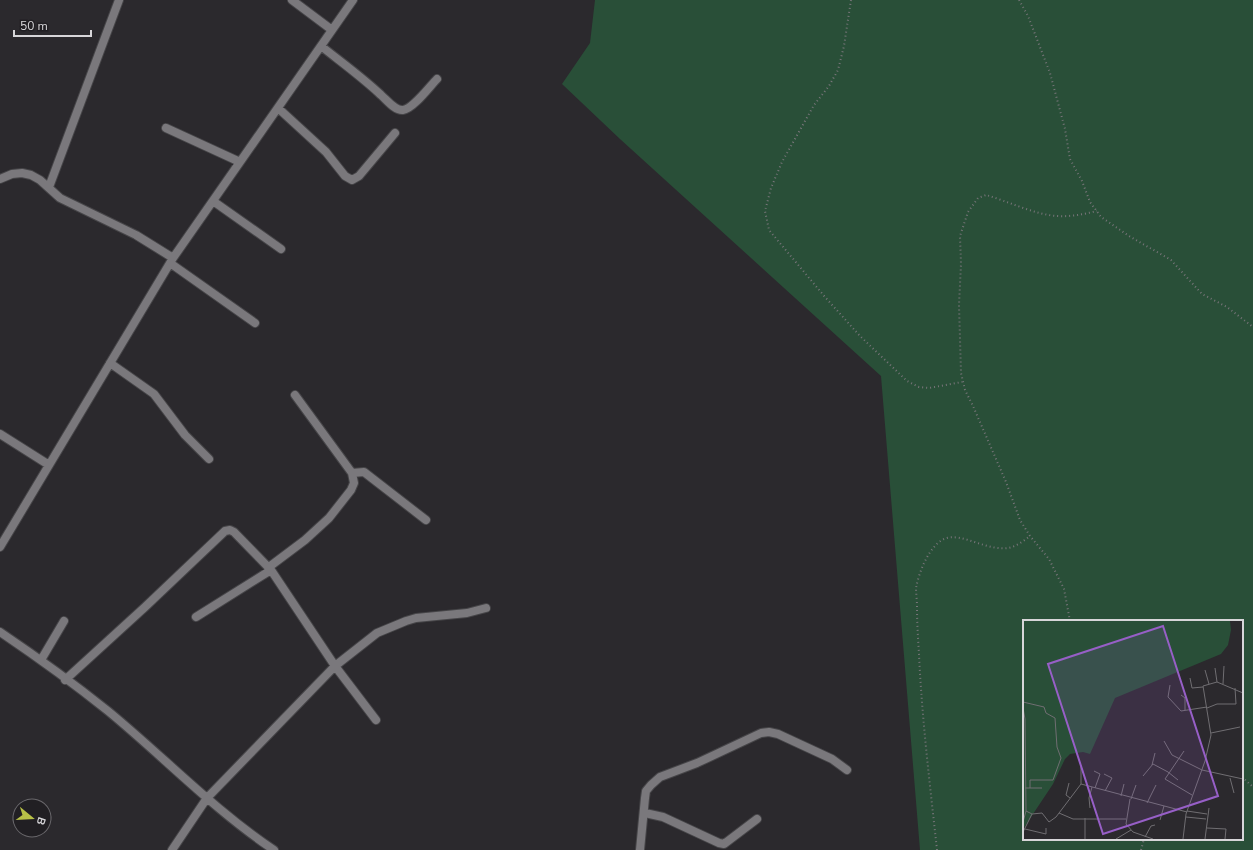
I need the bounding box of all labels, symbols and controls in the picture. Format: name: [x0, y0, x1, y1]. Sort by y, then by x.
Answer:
scale bar: [14, 12, 91, 38]
text: 50 m: [20, 18, 48, 34]
inset map: [1023, 620, 1243, 840]
north arrow: [12, 798, 52, 838]
text: B: [33, 815, 49, 827]

